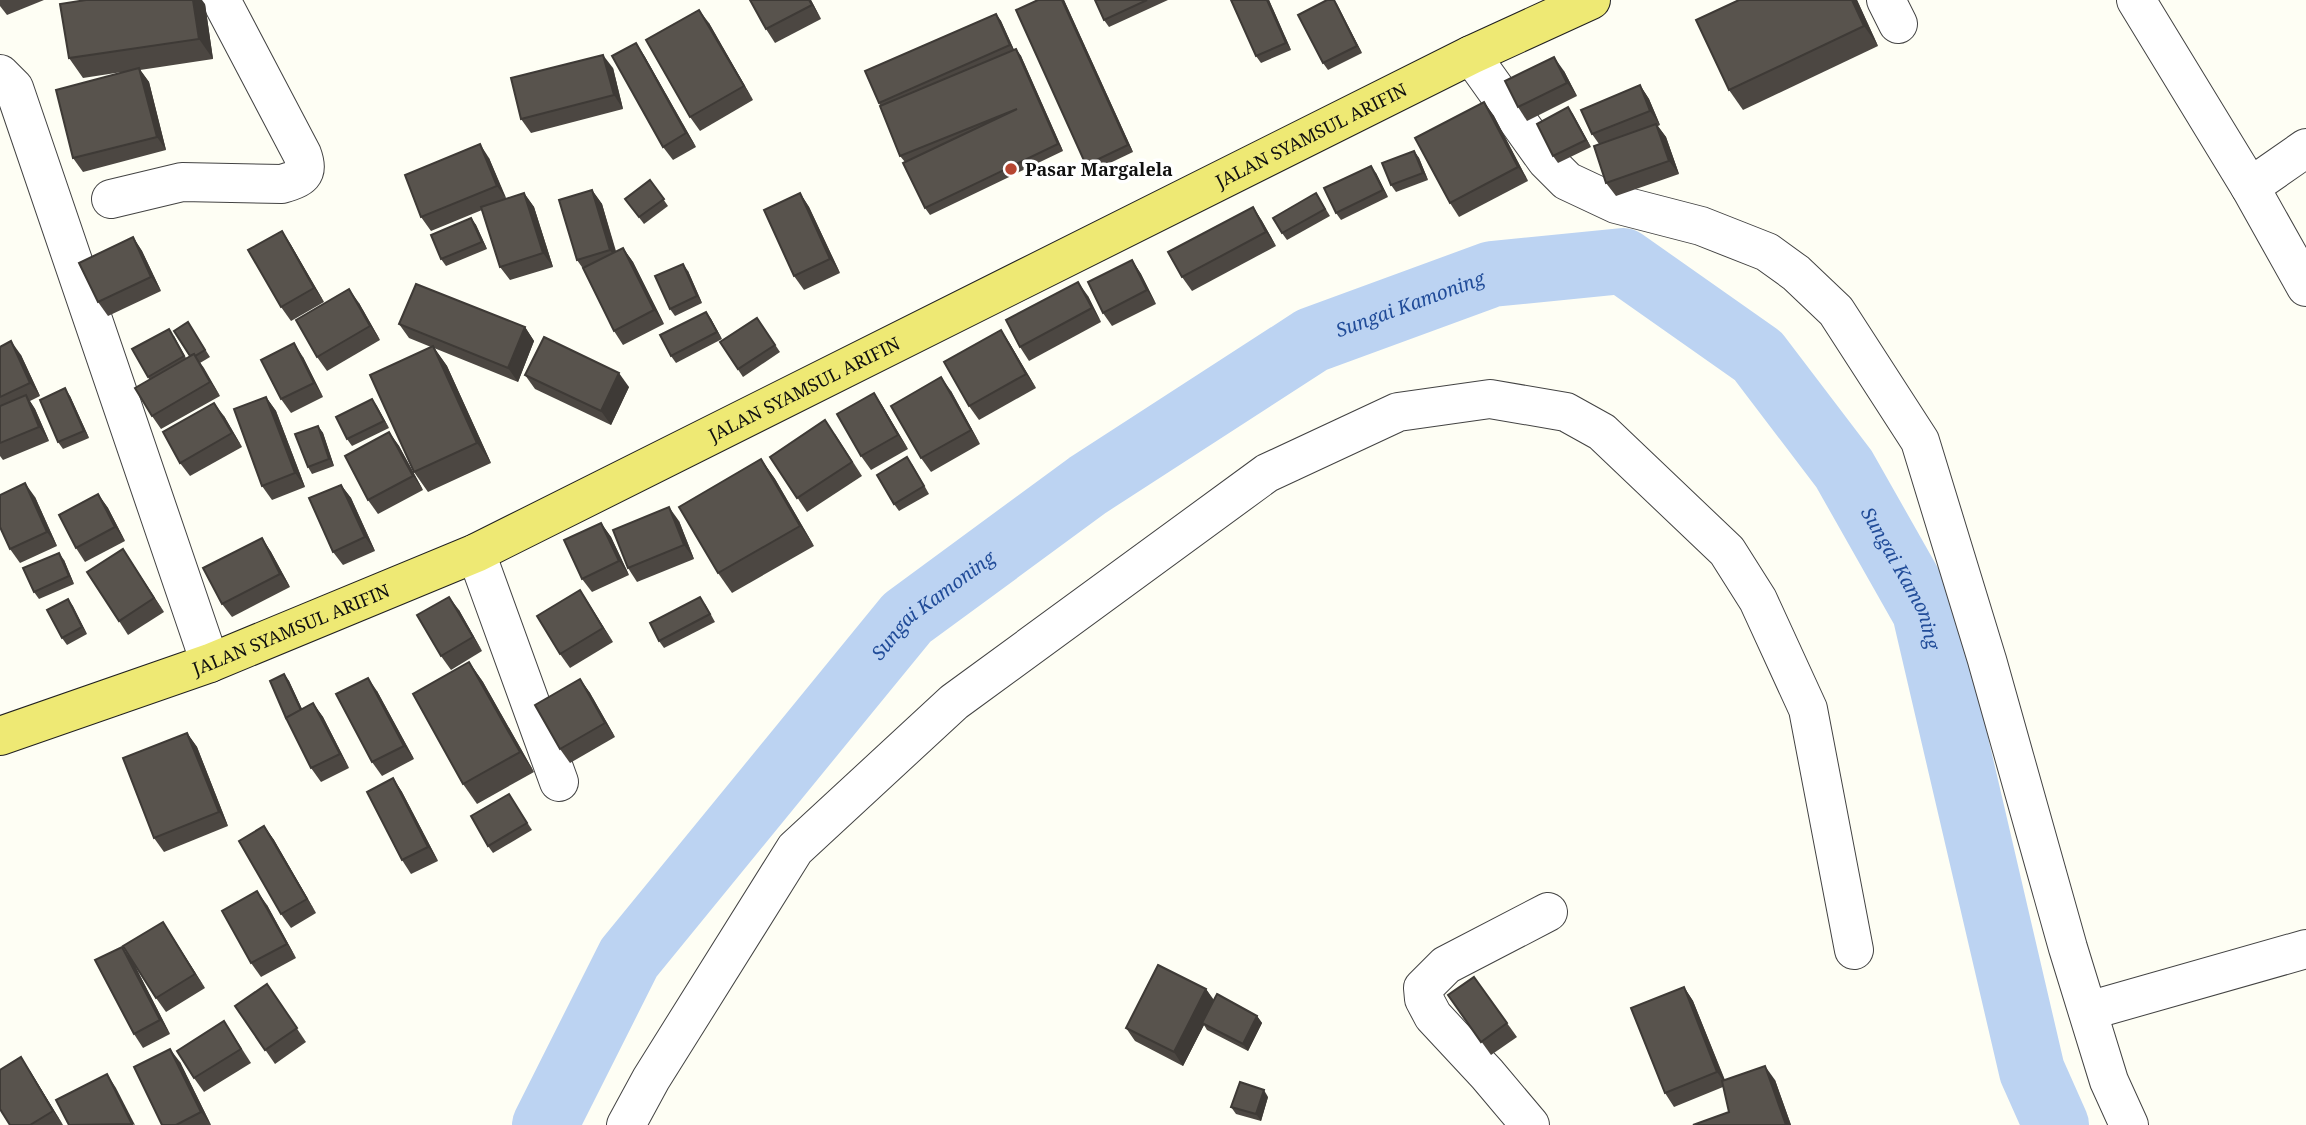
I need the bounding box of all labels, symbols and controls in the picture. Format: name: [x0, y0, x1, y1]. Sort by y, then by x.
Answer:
street label: JALAN SYAMSUL ARIFIN: [1210, 77, 1411, 193]
place label: Pasar Margalela: [1025, 157, 1173, 181]
marker: Pasar Margalela: [1003, 161, 1019, 177]
water label: Sungai Kamoning: [1332, 264, 1489, 343]
street label: JALAN SYAMSUL ARIFIN: [703, 331, 904, 447]
water label: Sungai Kamoning: [1855, 502, 1947, 653]
water label: Sungai Kamoning: [865, 544, 1002, 665]
street label: JALAN SYAMSUL ARIFIN: [188, 578, 393, 681]

